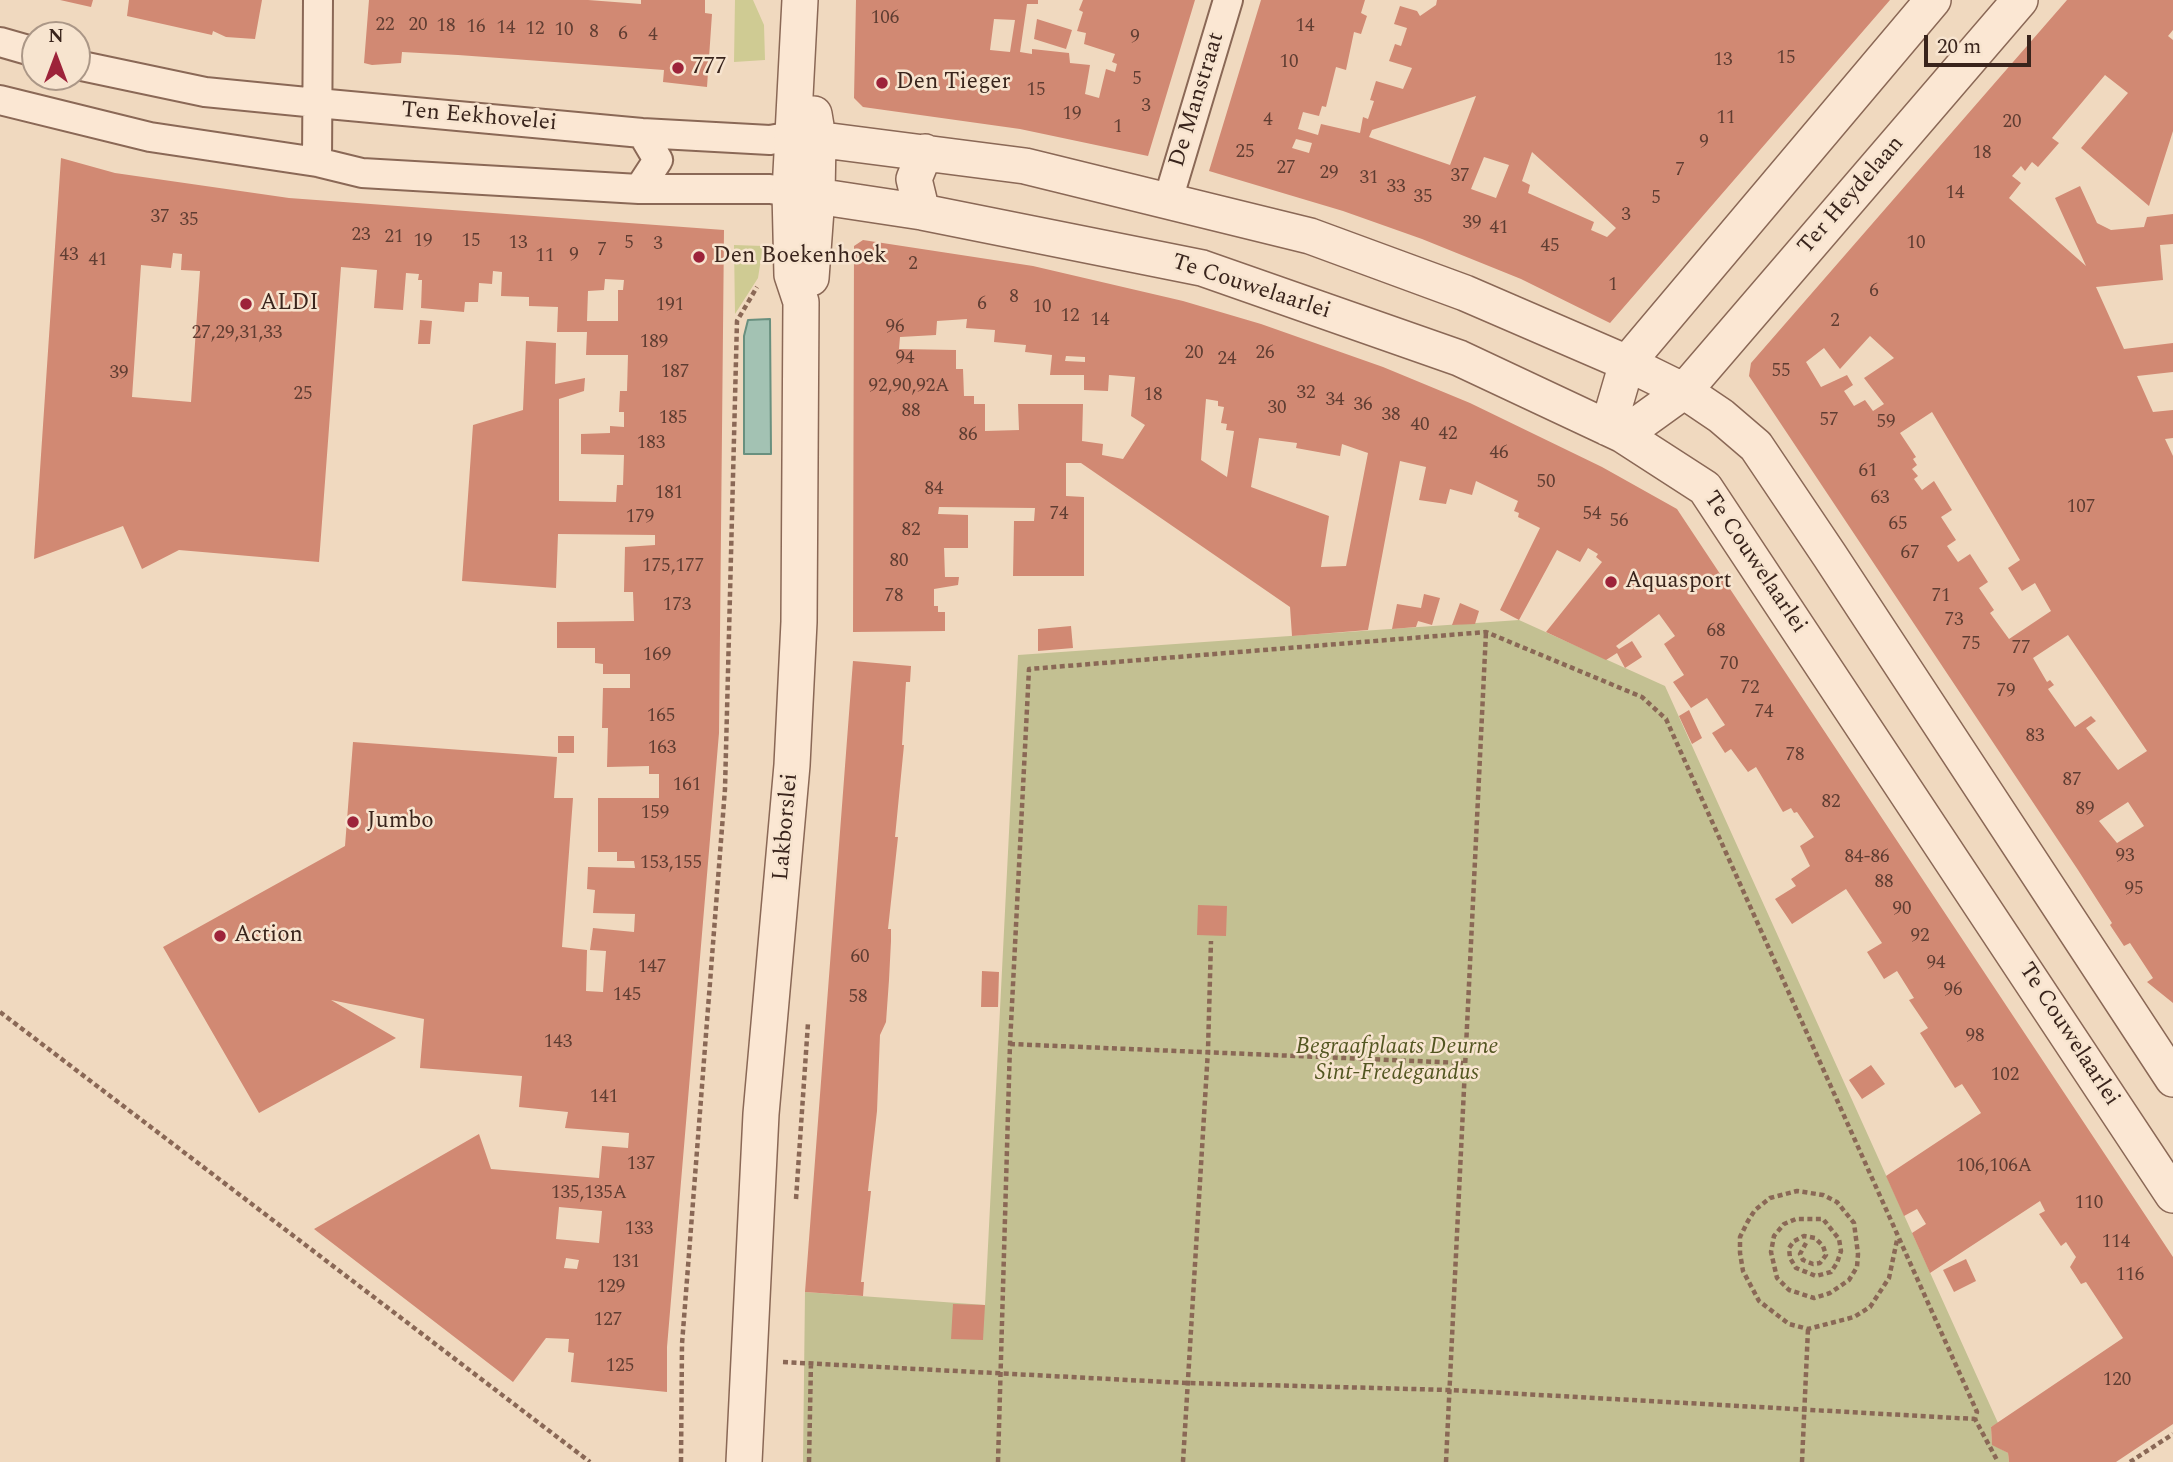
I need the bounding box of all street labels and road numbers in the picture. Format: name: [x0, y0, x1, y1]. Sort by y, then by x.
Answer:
street label: De Manstraat: [1164, 29, 1232, 171]
street label: Ten Eekhovelei: [400, 97, 558, 139]
street label: Ter Heydelaan: [1793, 131, 1911, 261]
street label: Te Couwelaarlei: [1168, 249, 1334, 327]
street label: Te Couwelaarlei: [1696, 487, 1812, 639]
street label: Lakborslei: [769, 772, 805, 882]
street label: Te Couwelaarlei: [2011, 958, 2125, 1112]

